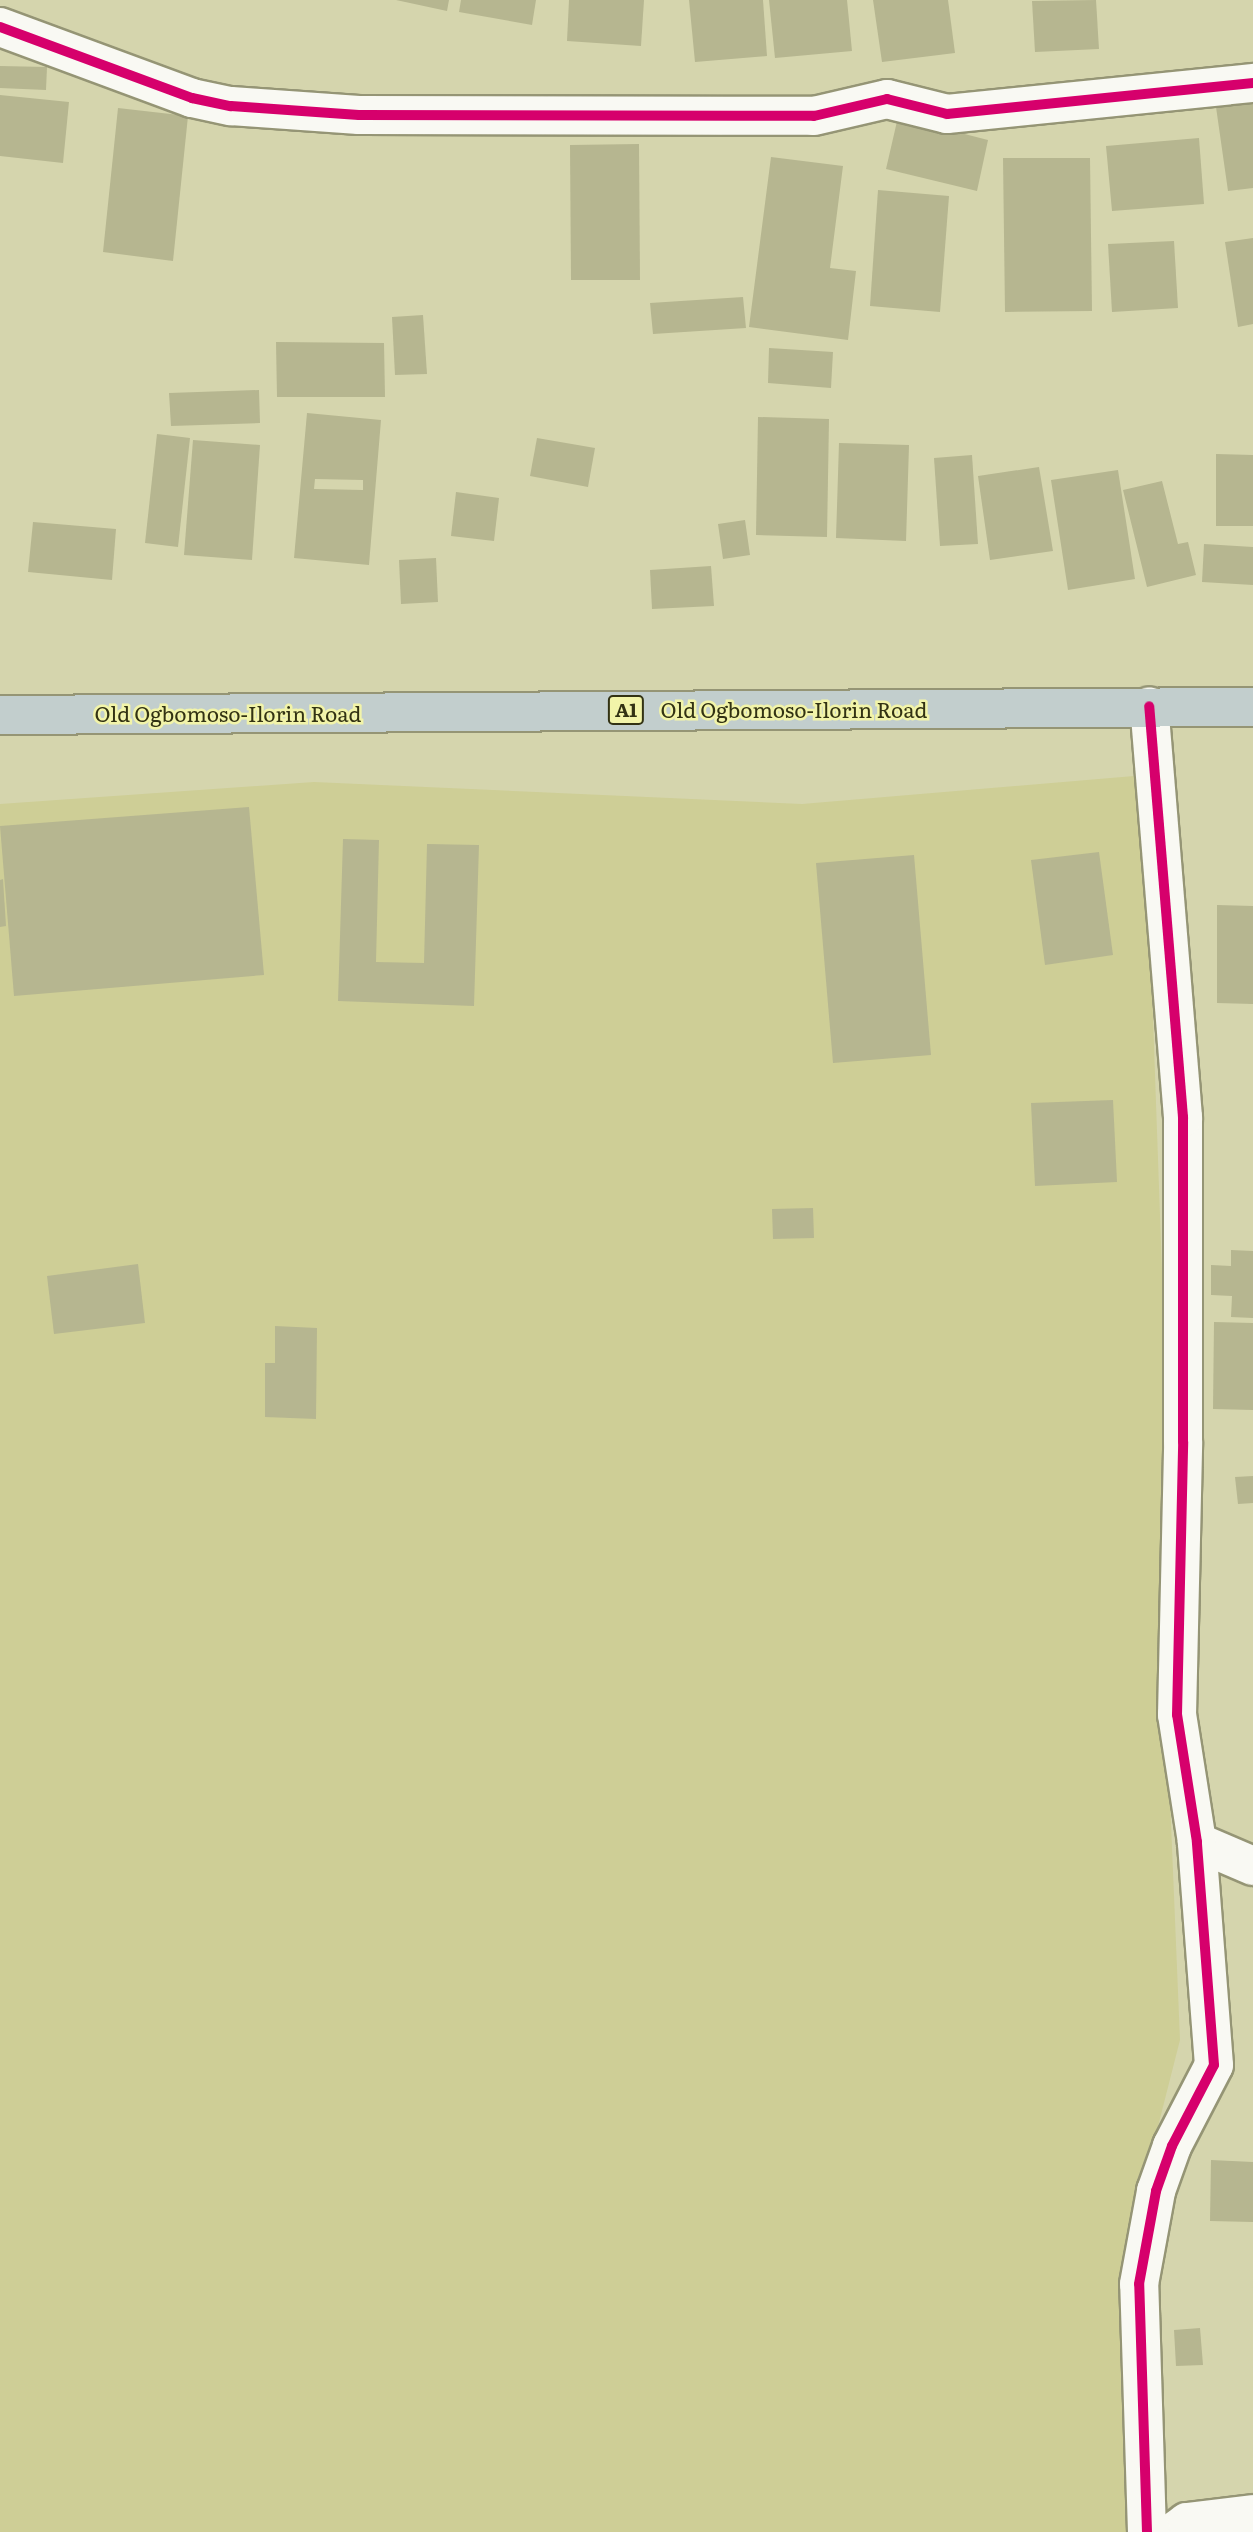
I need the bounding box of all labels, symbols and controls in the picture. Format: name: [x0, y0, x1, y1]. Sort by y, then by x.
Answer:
road number: A1: [607, 694, 645, 726]
street label: Old Ogbomoso-Ilorin Road: [661, 696, 927, 722]
street label: Old Ogbomoso-Ilorin Road: [95, 700, 361, 726]

